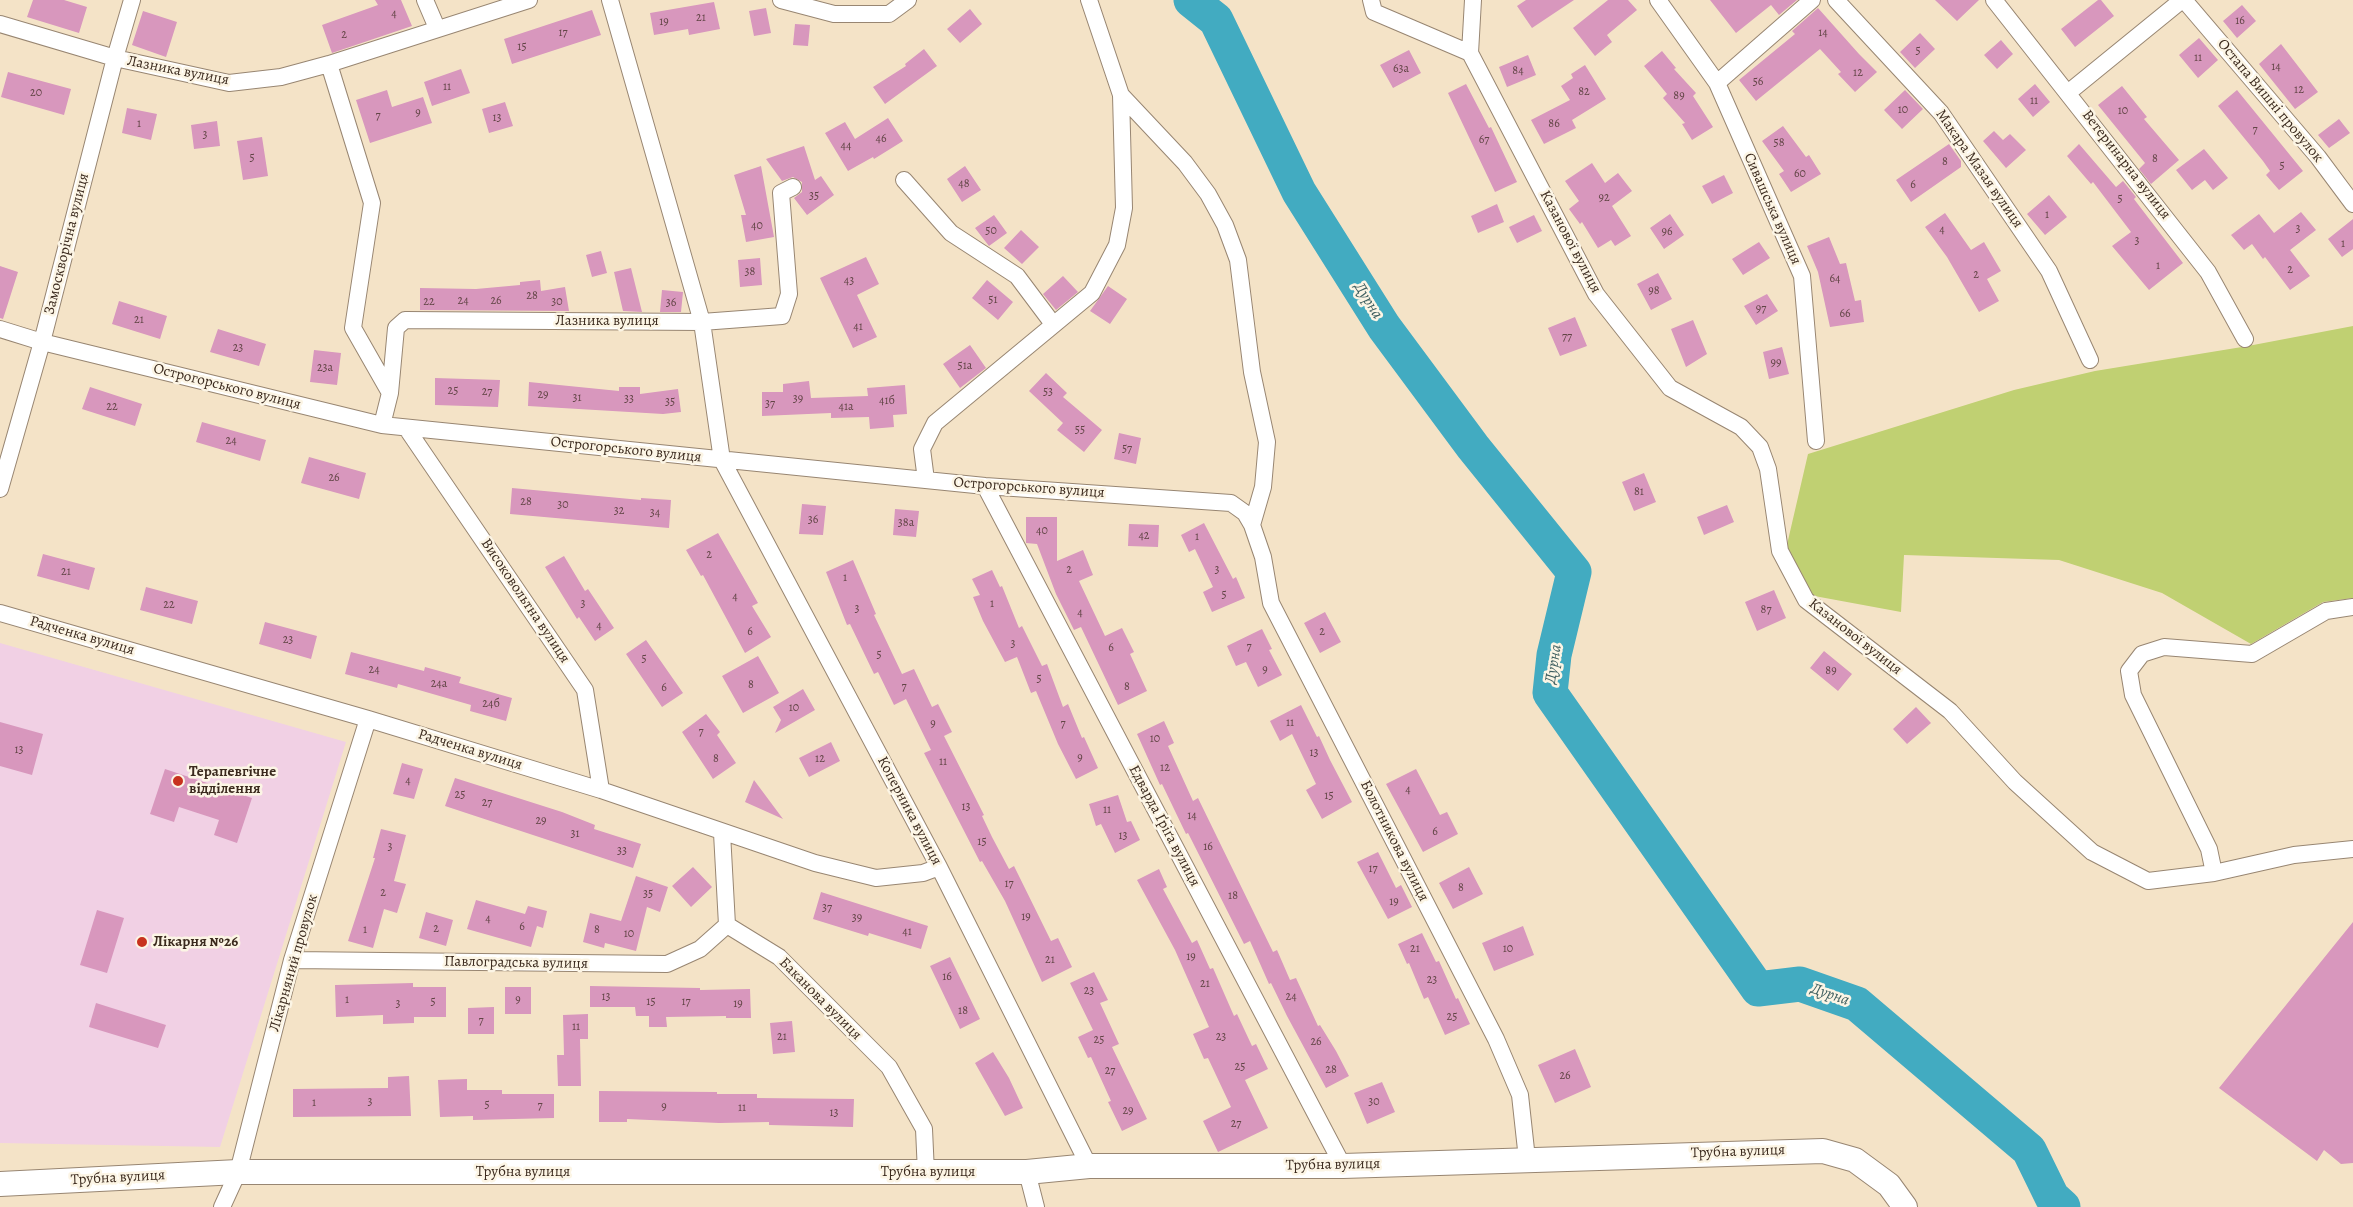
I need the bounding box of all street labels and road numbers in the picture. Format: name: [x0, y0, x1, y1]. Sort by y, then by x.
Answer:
street label: Остапа Вишні провулок: [2213, 36, 2327, 166]
street label: Лазника вулиця: [126, 52, 230, 90]
street label: Макара Мазая вулиця: [1931, 106, 2027, 232]
street label: Ветеринарна вулиця: [2078, 107, 2174, 223]
street label: Сивашська вулиця: [1739, 150, 1805, 268]
street label: Замоскворічна вулиця: [41, 171, 93, 317]
street label: Казанової вулиця: [1535, 188, 1605, 296]
street label: Лазника вулиця: [555, 312, 659, 330]
street label: Острогорського вулиця: [151, 360, 303, 414]
street label: Острогорського вулиця: [550, 433, 702, 467]
street label: Острогорського вулиця: [953, 474, 1105, 502]
street label: Високовольтна вулиця: [477, 535, 573, 667]
street label: Казанової вулиця: [1805, 595, 1905, 679]
street label: Радченка вулиця: [28, 612, 136, 660]
street label: Радченка вулиця: [416, 726, 524, 774]
street label: Коперника вулиця: [873, 754, 945, 868]
street label: Едварда Ґріґа вулиця: [1124, 762, 1204, 890]
street label: Болотникова вулиця: [1356, 777, 1432, 905]
street label: Лікарняний провулок: [266, 892, 322, 1034]
street label: Павлоградська вулиця: [444, 953, 588, 973]
street label: Баканова вулиця: [775, 954, 865, 1044]
street label: Трубна вулиця: [1691, 1141, 1785, 1163]
street label: Трубна вулиця: [1286, 1155, 1380, 1175]
street label: Трубна вулиця: [476, 1163, 570, 1181]
street label: Трубна вулиця: [881, 1163, 975, 1181]
street label: Трубна вулиця: [70, 1167, 166, 1189]

